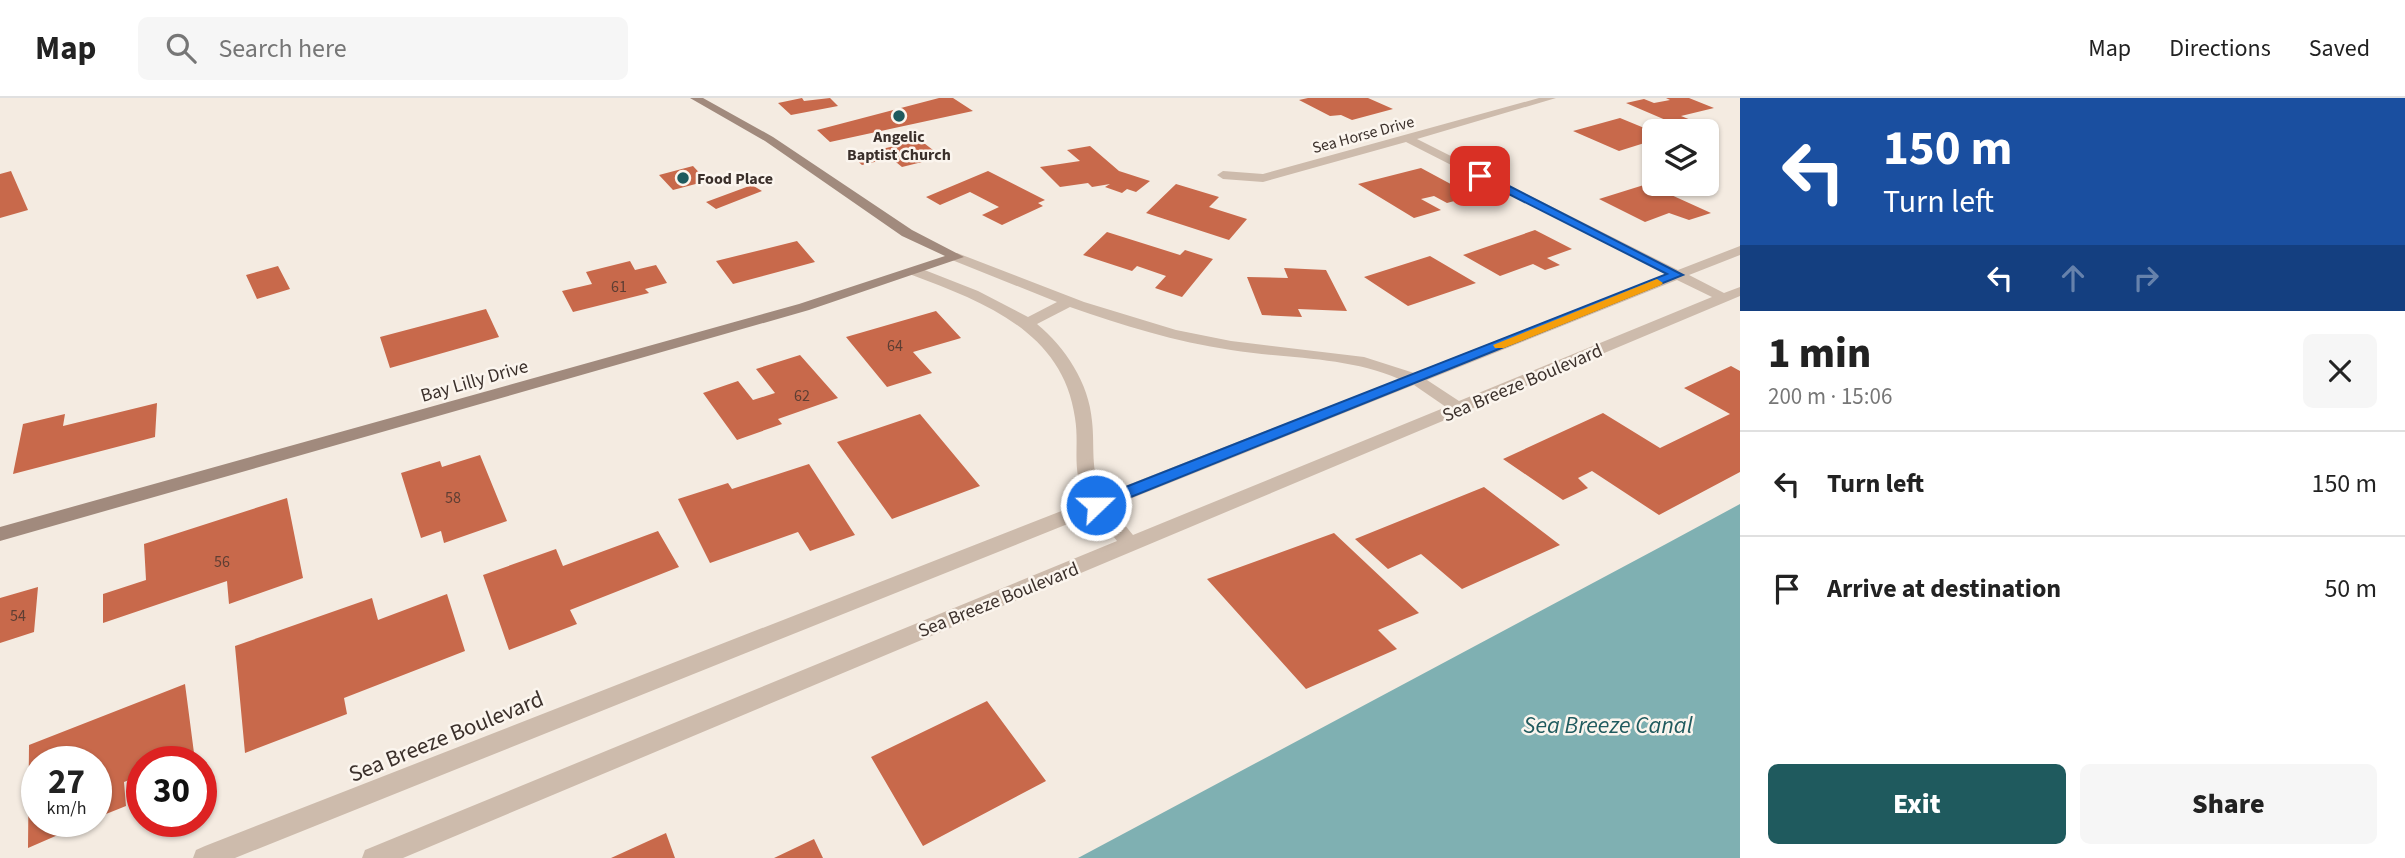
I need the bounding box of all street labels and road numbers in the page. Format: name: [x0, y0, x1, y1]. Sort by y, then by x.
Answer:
street label: Sea Horse Drive: [1310, 111, 1417, 159]
street label: Sea Breeze Boulevard: [1438, 337, 1607, 429]
street label: Bay Lilly Drive: [417, 353, 531, 410]
street label: Sea Breeze Boulevard: [914, 556, 1083, 645]
street label: Sea Breeze Boulevard: [344, 682, 549, 791]

